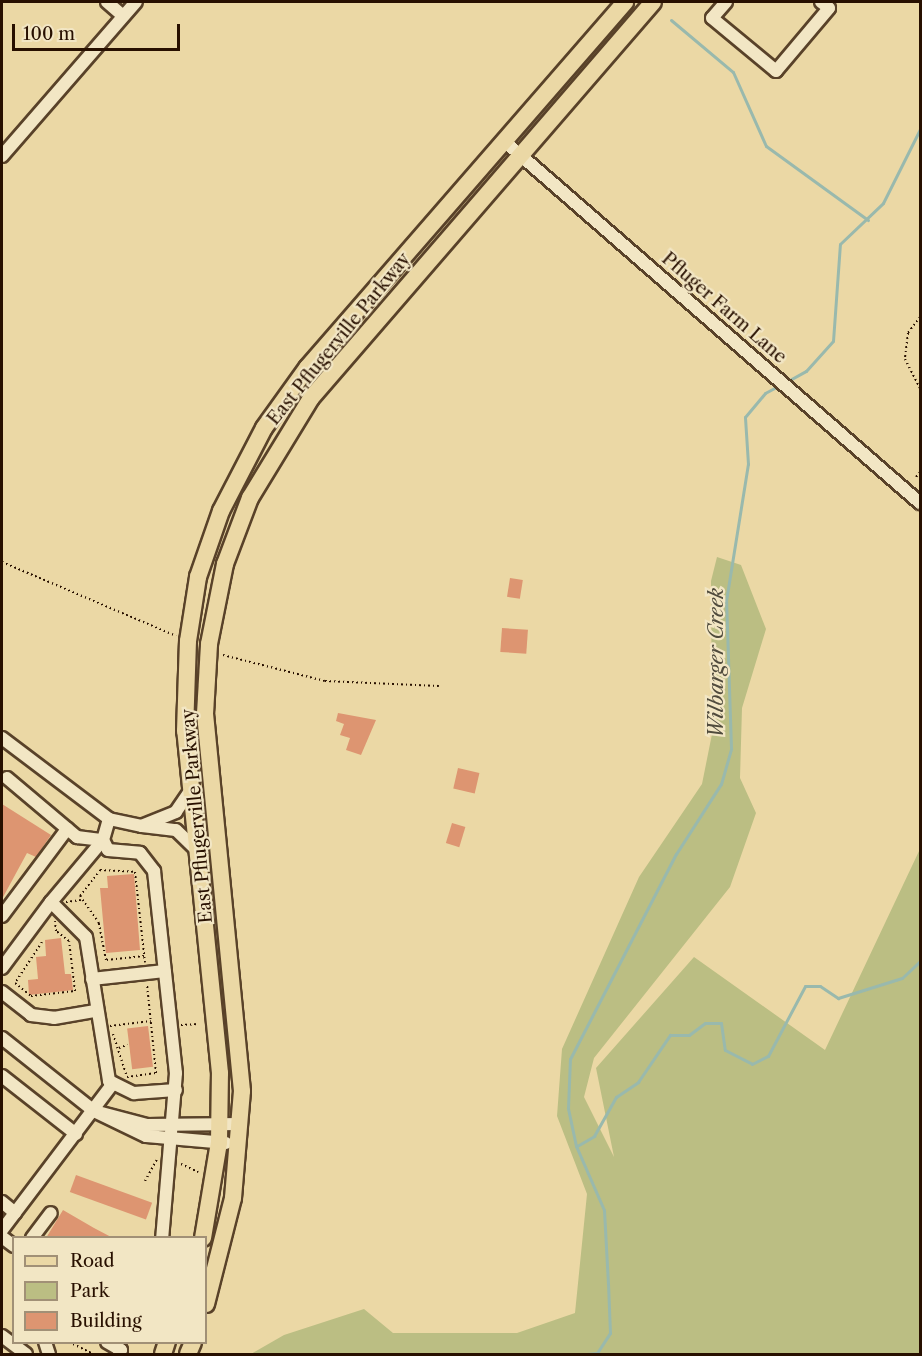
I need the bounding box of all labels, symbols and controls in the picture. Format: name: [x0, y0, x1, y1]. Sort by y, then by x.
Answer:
scale bar: [15, 12, 183, 50]
text: 100 m: [23, 23, 75, 45]
street label: Pfluger Farm Lane: [657, 248, 791, 368]
street label: East Pflugerville Parkway: [263, 249, 415, 429]
water label: Wilbarger Creek: [704, 588, 728, 738]
street label: East Pflugerville Parkway: [177, 708, 217, 924]
legend: [12, 1236, 207, 1344]
text: Road: [70, 1250, 115, 1272]
text: Park: [70, 1280, 109, 1302]
text: Building: [70, 1310, 142, 1332]

